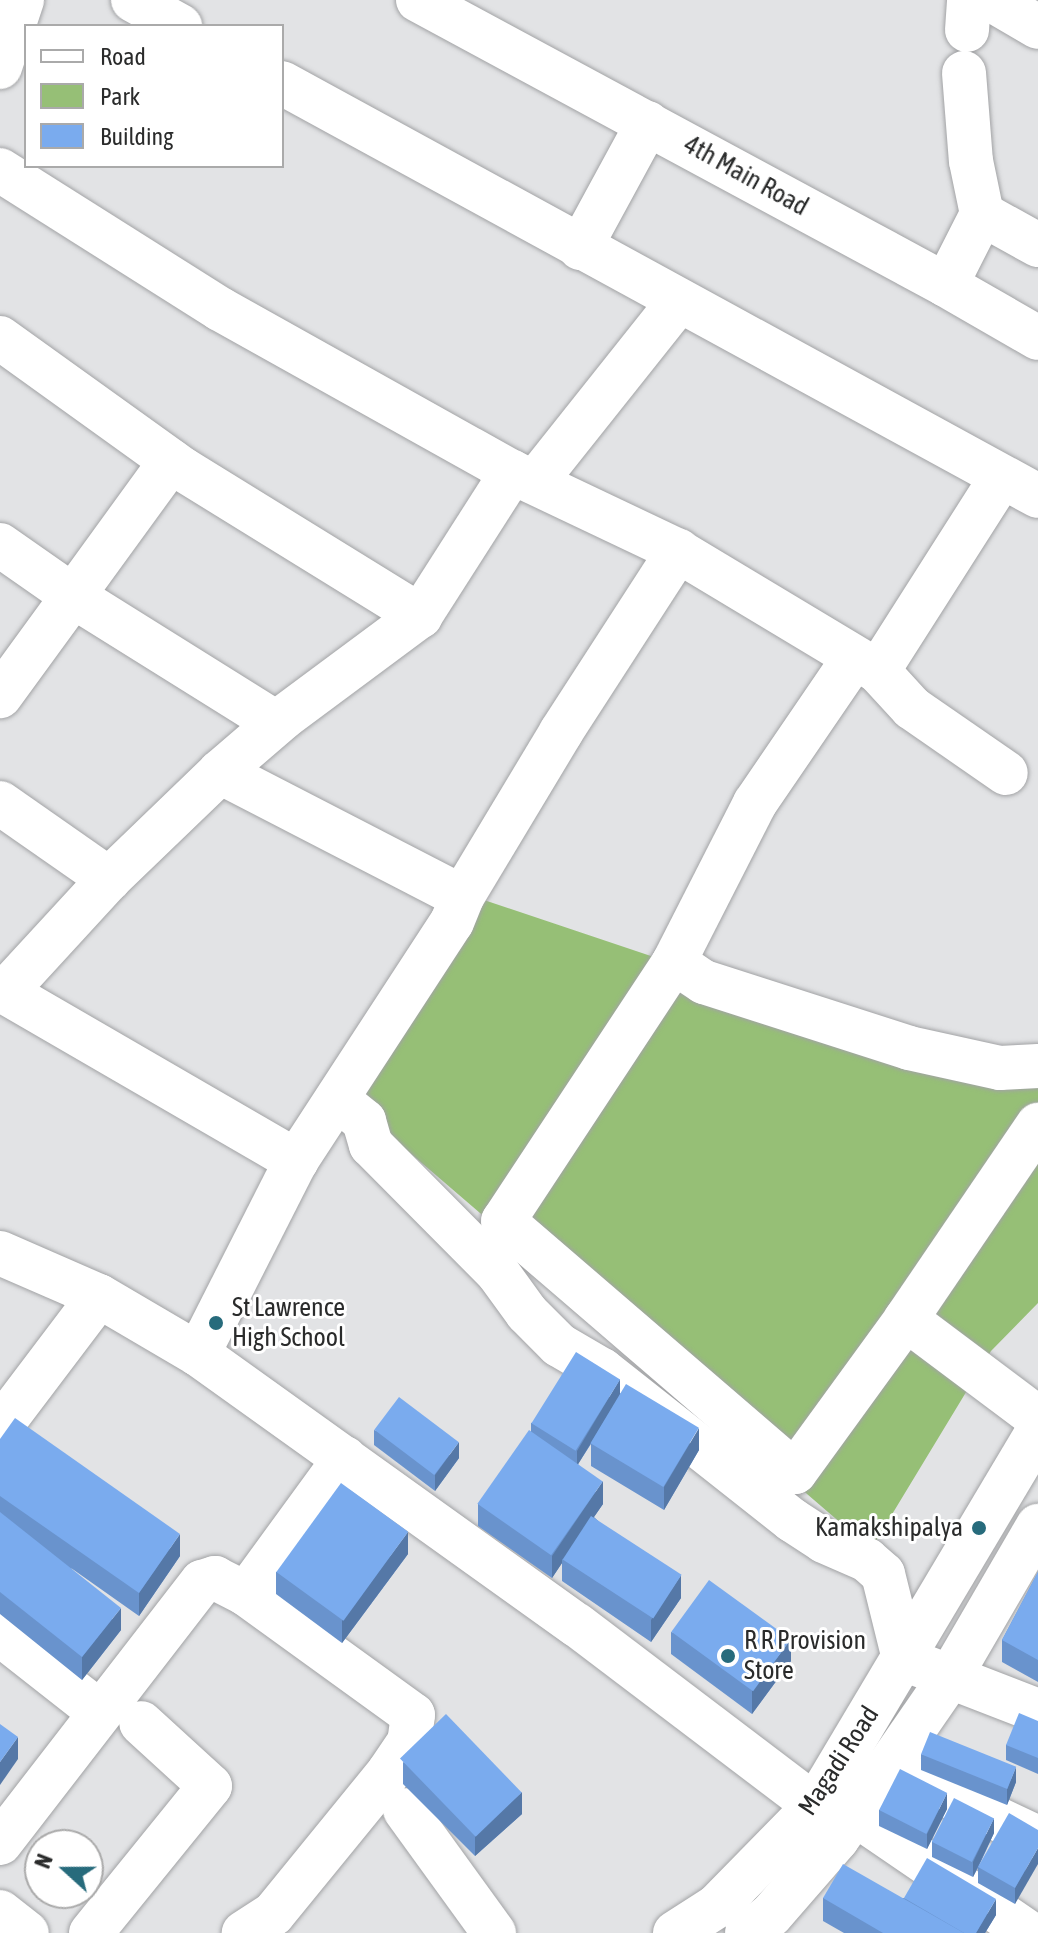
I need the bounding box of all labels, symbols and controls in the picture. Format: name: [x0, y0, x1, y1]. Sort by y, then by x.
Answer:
legend: [24, 24, 284, 168]
text: Road: [100, 43, 146, 70]
text: Park: [100, 83, 140, 110]
text: Building: [100, 123, 173, 150]
street label: 4th Main Road: [678, 129, 814, 223]
place label: St Lawrence High School: [232, 1292, 345, 1354]
marker: St Lawrence High School: [207, 1314, 225, 1332]
place label: Kamakshipalya: [815, 1512, 963, 1544]
marker: Kamakshipalya: [970, 1519, 988, 1537]
place label: R R Provision Store: [744, 1625, 866, 1686]
marker: R R Provision Store: [719, 1647, 737, 1665]
street label: Magadi Road: [792, 1701, 886, 1821]
north arrow: [24, 1829, 104, 1909]
text: N: [29, 1850, 58, 1872]

